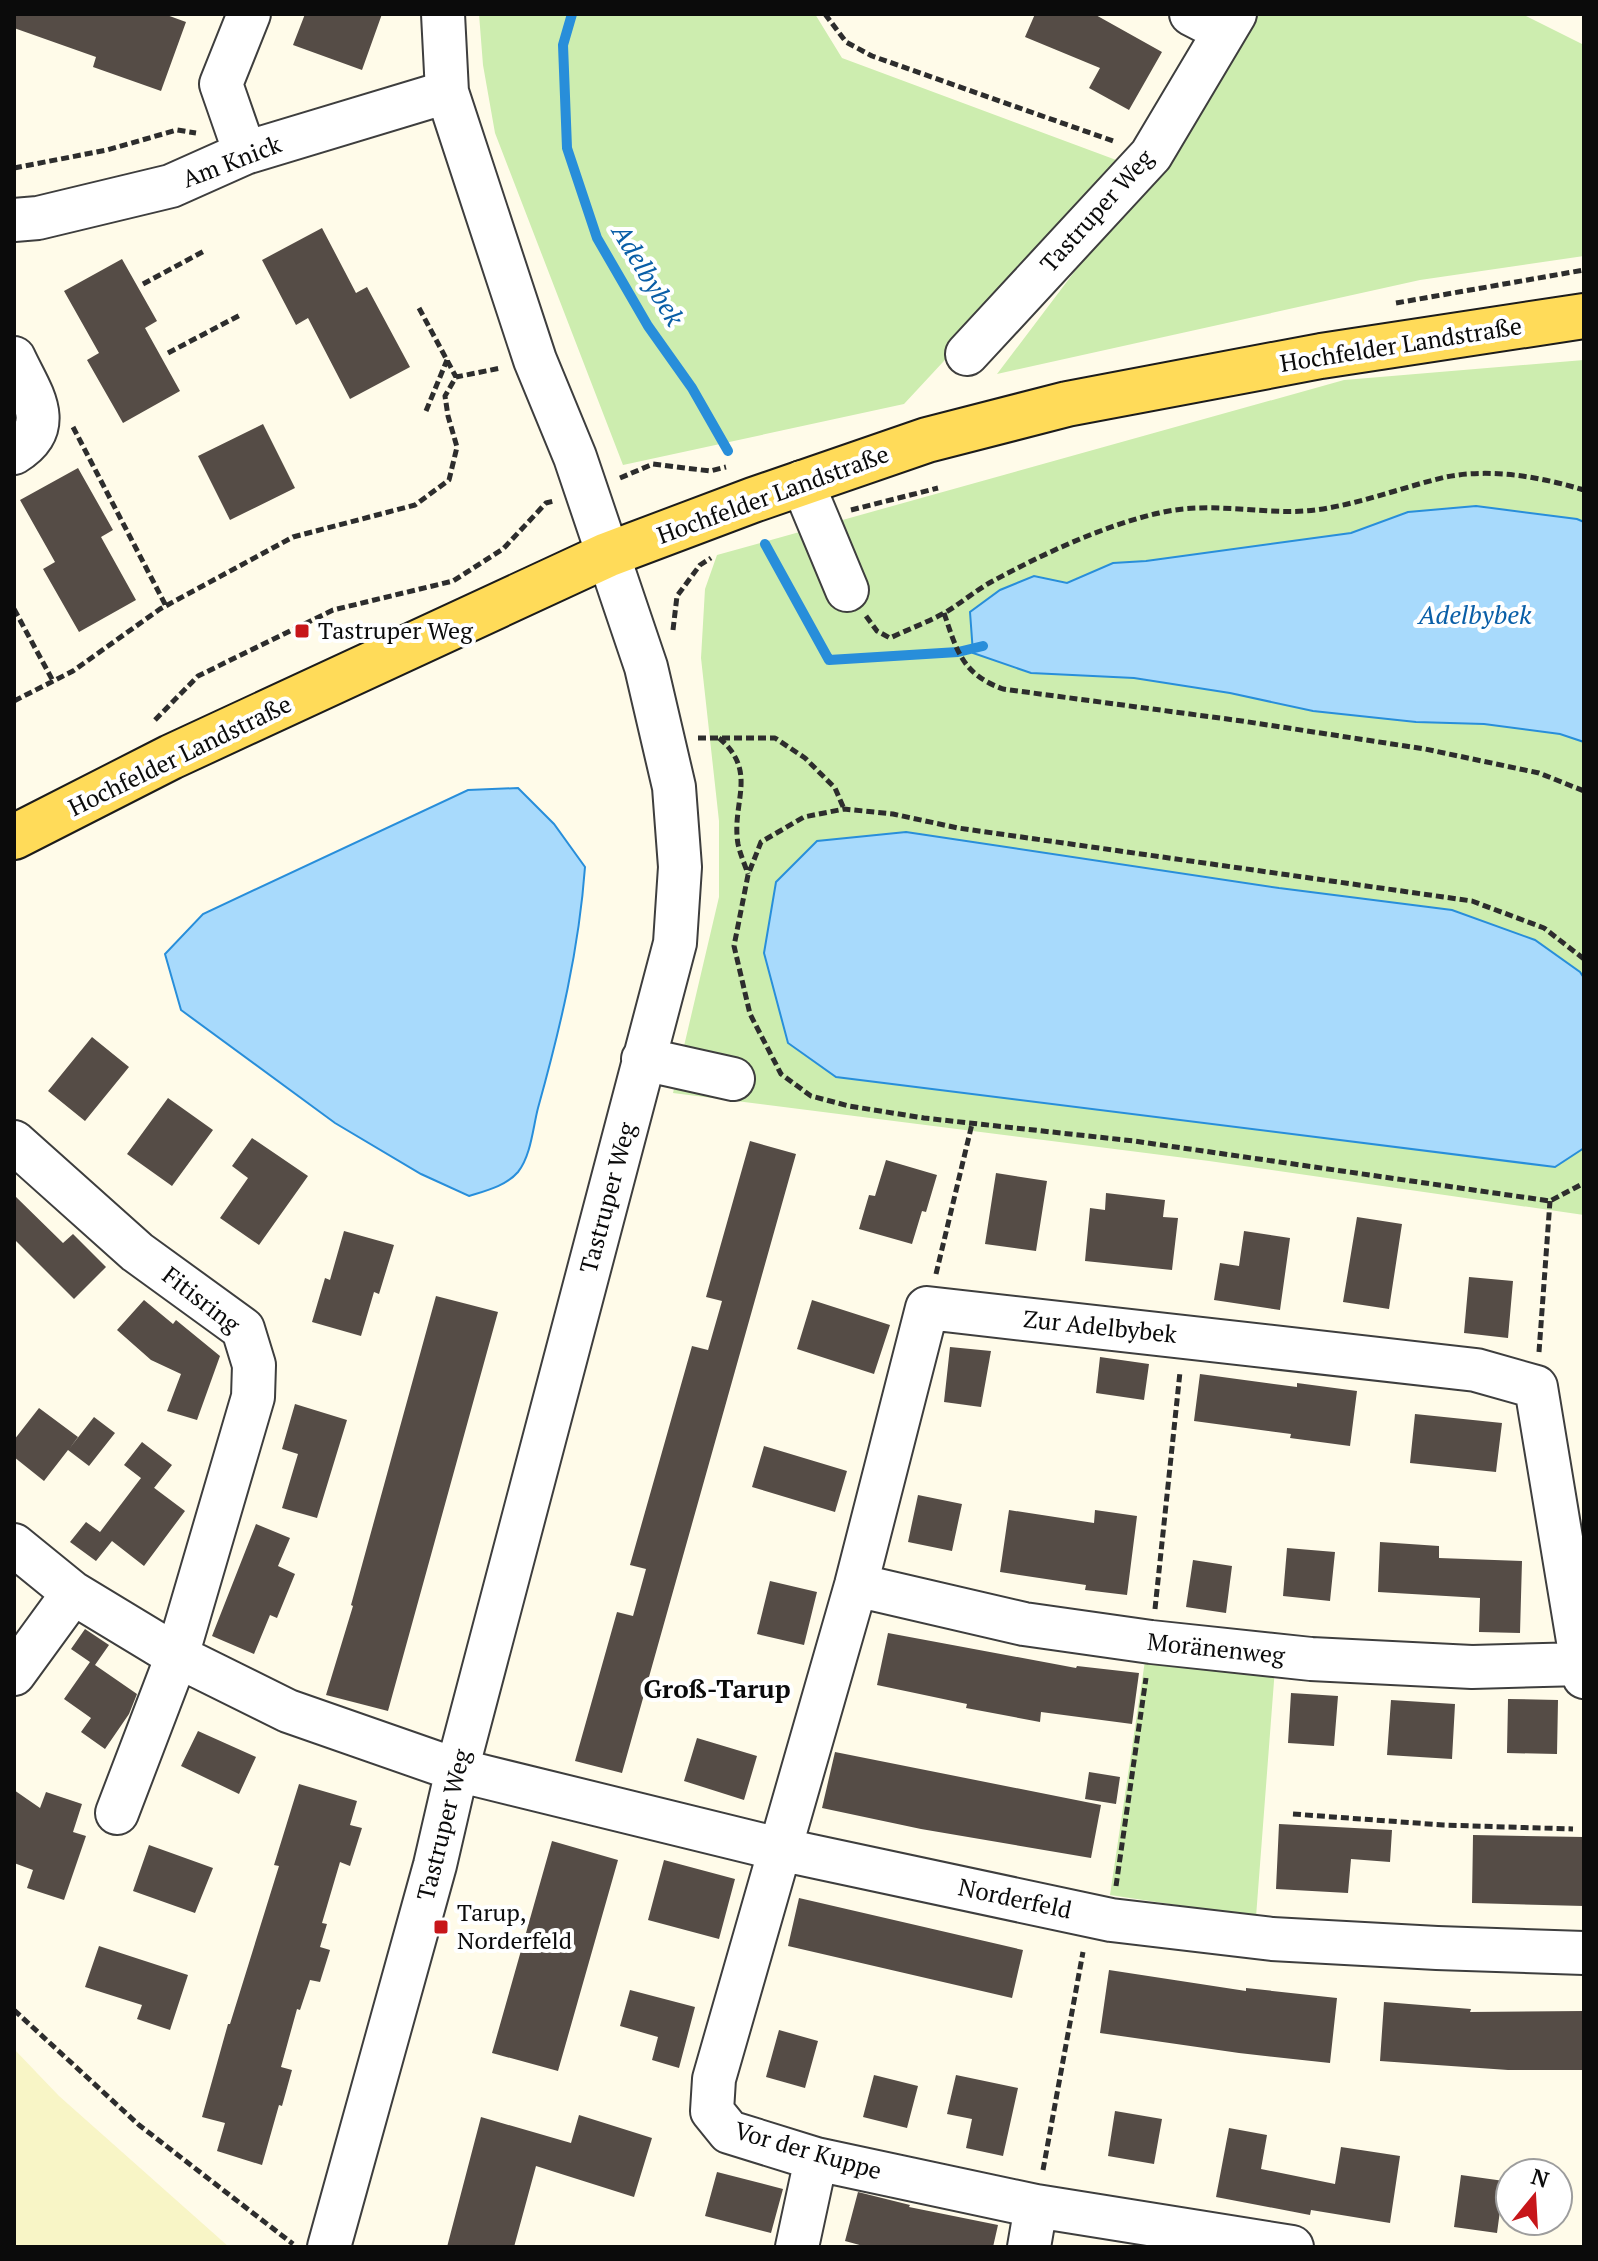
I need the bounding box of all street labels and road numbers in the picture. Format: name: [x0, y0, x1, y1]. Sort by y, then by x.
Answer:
street label: Am Knick: [178, 127, 286, 195]
street label: Tastruper Weg: [1033, 142, 1160, 279]
street label: Hochfelder Landstraße: [1278, 309, 1524, 379]
street label: Hochfelder Landstraße: [652, 437, 893, 551]
street label: Hochfelder Landstraße: [63, 687, 296, 823]
street label: Tastruper Weg: [572, 1118, 643, 1277]
street label: Fitisring: [156, 1259, 247, 1340]
street label: Zur Adelbybek: [1022, 1302, 1179, 1350]
street label: Moränenweg: [1146, 1625, 1287, 1671]
street label: Tastruper Weg: [409, 1745, 477, 1904]
street label: Norderfeld: [956, 1870, 1075, 1926]
street label: Vor der Kuppe: [731, 2114, 886, 2186]

